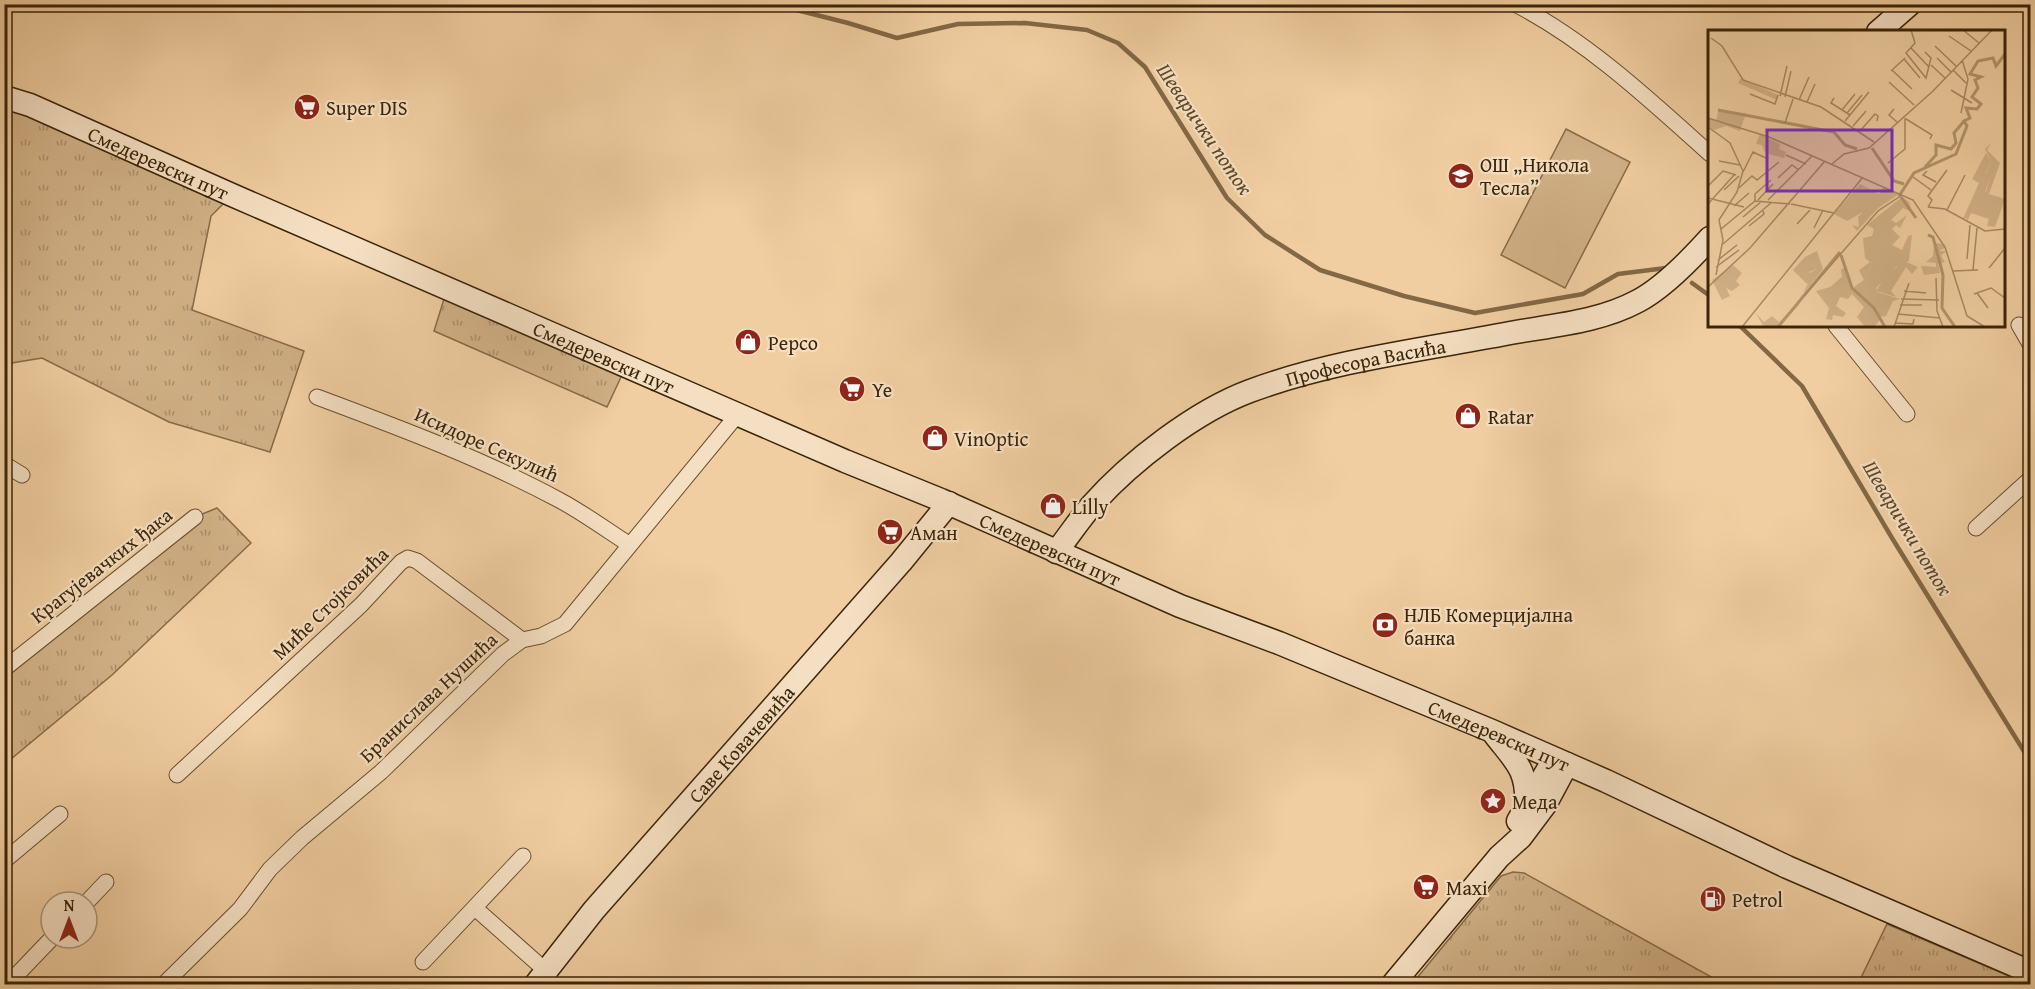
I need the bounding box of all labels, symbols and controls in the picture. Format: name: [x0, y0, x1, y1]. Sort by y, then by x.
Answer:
inset map: [1708, 30, 2005, 327]
water label: Шеварички поток: [1149, 57, 1261, 201]
supermarket icon: Super DIS: [292, 92, 322, 122]
place label: Super DIS: [326, 93, 407, 122]
street label: Смедеревски пут: [83, 118, 234, 207]
place label: ОШ „Никола Тесла”: [1480, 150, 1589, 202]
school or university icon: ОШ „Никола Тесла”: [1446, 161, 1476, 191]
street label: Смедеревски пут: [529, 313, 680, 400]
shop icon: Pepco: [733, 327, 763, 357]
place label: Pepco: [768, 328, 818, 357]
street label: Професора Васића: [1282, 330, 1448, 393]
supermarket icon: Ye: [837, 374, 867, 404]
place label: Ye: [872, 375, 892, 404]
street label: Исидоре Секулић: [410, 399, 564, 489]
shop icon: Ratar: [1453, 401, 1483, 431]
place label: Ratar: [1488, 402, 1534, 431]
shop icon: VinOptic: [920, 423, 950, 453]
place label: VinOptic: [954, 424, 1029, 453]
water label: Шеварички поток: [1855, 454, 1961, 602]
shop icon: Lilly: [1038, 491, 1068, 521]
place label: Lilly: [1072, 492, 1109, 521]
street label: Крагујевачких ђака: [24, 500, 178, 630]
street label: Смедеревски пут: [975, 505, 1126, 593]
supermarket icon: Аман: [875, 517, 905, 547]
place label: Аман: [910, 518, 958, 547]
street label: Миће Стојковића: [265, 540, 395, 666]
place label: НЛБ Комерцијална банка: [1404, 600, 1573, 652]
bank icon: НЛБ Комерцијална банка: [1370, 610, 1400, 640]
street label: Бранислава Нушића: [352, 625, 504, 769]
street label: Саве Ковачевића: [681, 678, 801, 809]
street label: Смедеревски пут: [1424, 692, 1575, 778]
place icon: Меда: [1478, 786, 1508, 816]
place label: Меда: [1512, 787, 1558, 816]
supermarket icon: Maxi: [1411, 872, 1441, 902]
place label: Maxi: [1446, 873, 1488, 902]
fuel station icon: Petrol: [1698, 884, 1728, 914]
place label: Petrol: [1732, 885, 1783, 914]
north arrow: [39, 890, 99, 950]
text: N: [64, 893, 75, 917]

